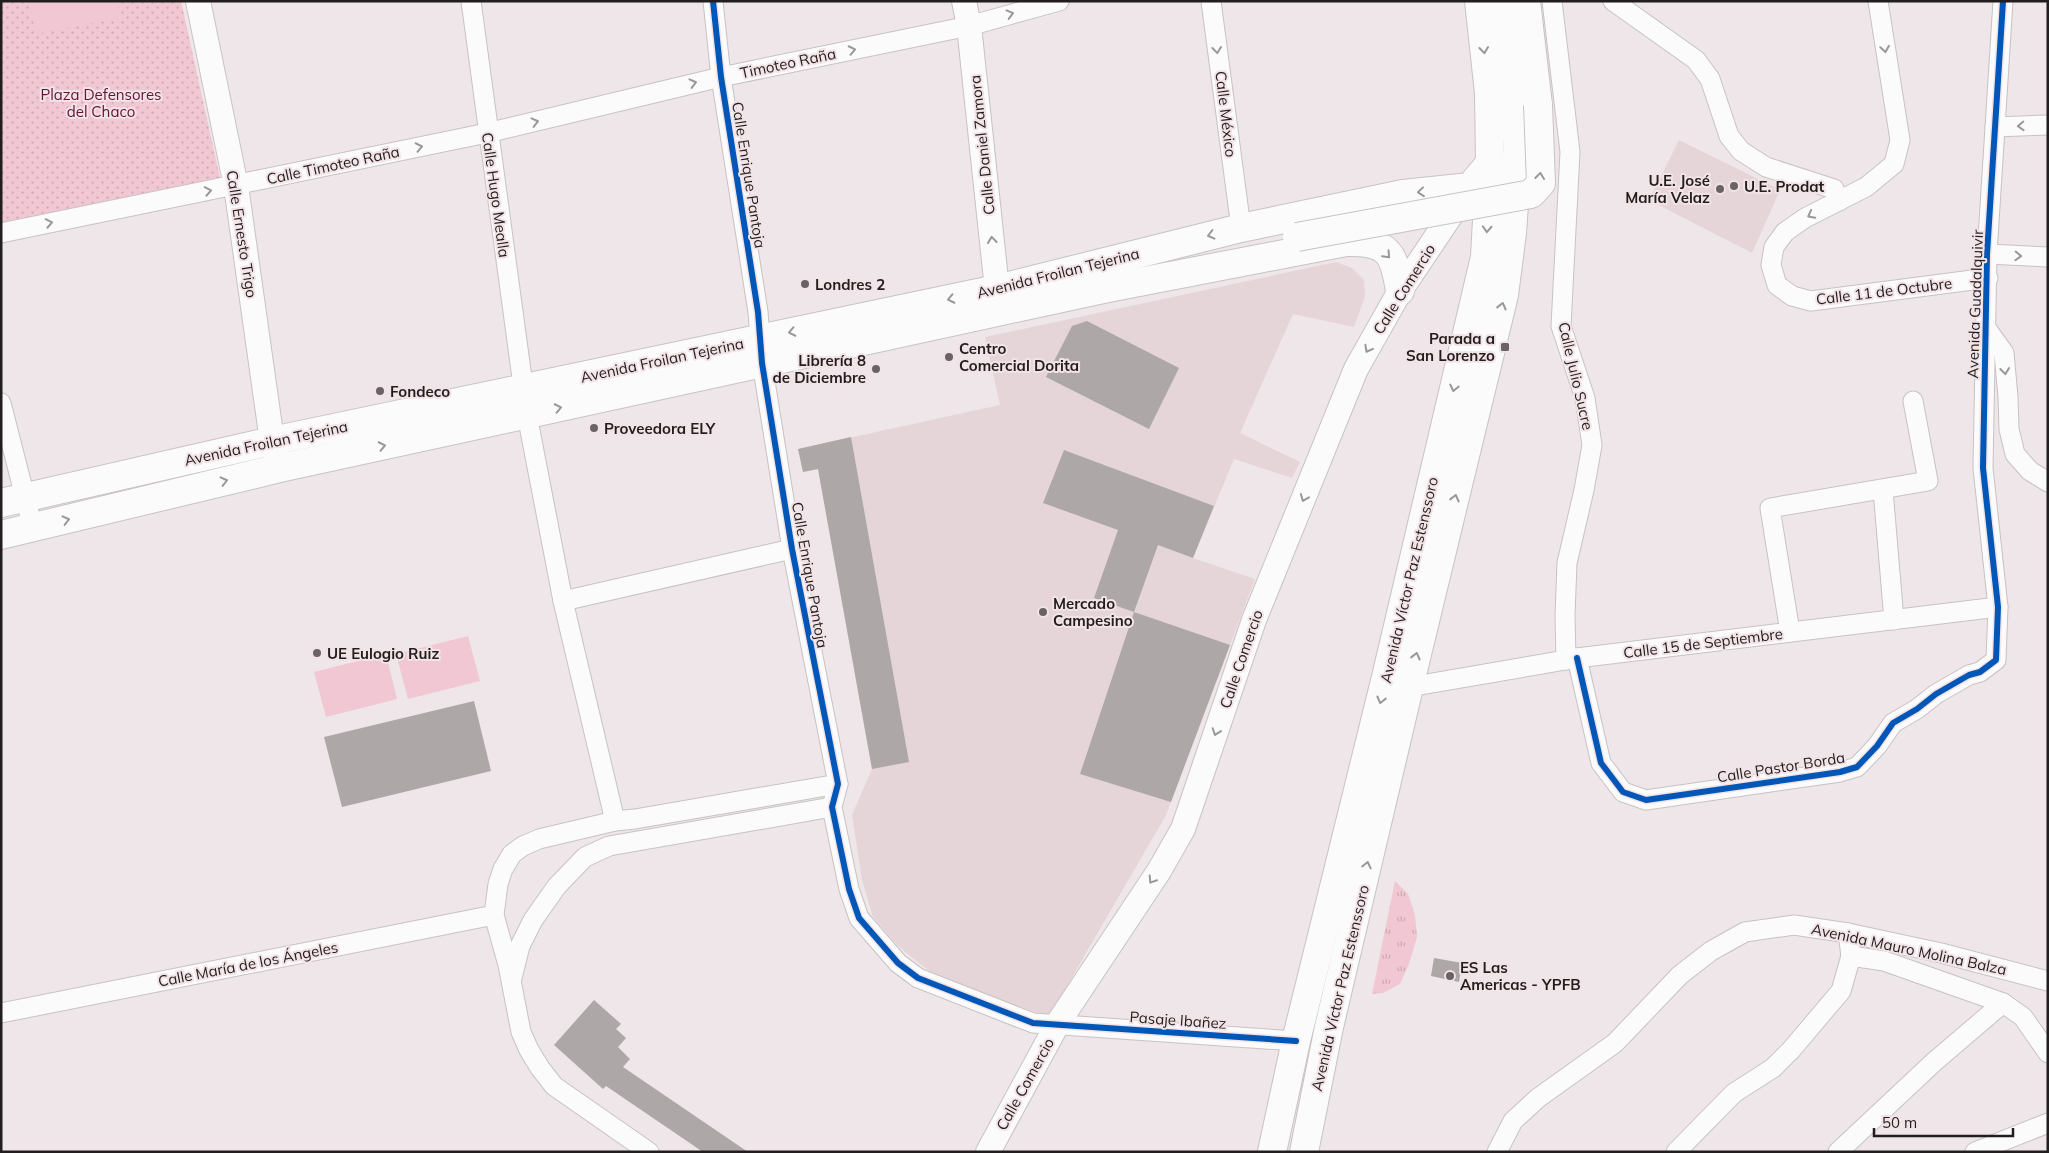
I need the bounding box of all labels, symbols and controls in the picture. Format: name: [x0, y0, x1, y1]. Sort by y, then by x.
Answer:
one-way arrow: [1006, 10, 1014, 20]
street label: Timoteo Raña: [738, 44, 838, 82]
one-way arrow: [847, 45, 856, 55]
one-way arrow: [1212, 45, 1222, 54]
one-way arrow: [1880, 45, 1890, 54]
one-way arrow: [1478, 46, 1489, 54]
street label: Calle México: [1211, 70, 1241, 158]
street label: Calle Daniel Zamora: [965, 74, 999, 216]
one-way arrow: [688, 78, 697, 89]
park label: Plaza Defensores del Chaco: [40, 85, 162, 121]
street label: Calle Enrique Pantoja: [728, 100, 770, 250]
one-way arrow: [530, 117, 539, 128]
one-way arrow: [2017, 120, 2025, 131]
street label: Calle Hugo Mealla: [478, 131, 514, 259]
street label: Calle Timoteo Raña: [265, 142, 401, 188]
one-way arrow: [414, 143, 423, 153]
street label: Calle Ernesto Trigo: [223, 169, 261, 299]
place label: U.E. José María Velaz: [1625, 171, 1710, 207]
one-way arrow: [1534, 172, 1545, 180]
place label: U.E. Prodat: [1744, 177, 1825, 196]
marker: U.E. Prodat: [1728, 180, 1740, 192]
marker: U.E. José María Velaz: [1714, 183, 1726, 195]
one-way arrow: [204, 186, 213, 197]
one-way arrow: [1417, 186, 1425, 197]
one-way arrow: [1807, 209, 1816, 219]
one-way arrow: [45, 219, 53, 229]
one-way arrow: [1481, 226, 1492, 234]
one-way arrow: [1206, 229, 1215, 240]
street label: Avenida Guadalquivir: [1963, 229, 1987, 379]
one-way arrow: [987, 236, 998, 244]
street label: Calle Comercio: [1369, 240, 1439, 338]
street label: Avenida Froilan Tejerina: [975, 244, 1141, 302]
one-way arrow: [1382, 249, 1391, 258]
one-way arrow: [2014, 250, 2022, 261]
street label: Calle 11 de Octubre: [1815, 273, 1953, 309]
place label: Londres 2: [815, 275, 885, 294]
marker: Londres 2: [799, 278, 811, 290]
one-way arrow: [946, 293, 955, 304]
one-way arrow: [1496, 301, 1507, 310]
street label: Calle Julio Sucre: [1554, 320, 1598, 432]
one-way arrow: [787, 327, 796, 337]
place label: Parada a San Lorenzo: [1406, 329, 1495, 365]
street label: Avenida Froilan Tejerina: [579, 333, 745, 387]
place label: Centro Comercial Dorita: [959, 339, 1079, 375]
marker: Parada a San Lorenzo: [1499, 341, 1511, 353]
one-way arrow: [1364, 343, 1374, 352]
place label: Librería 8 de Diciembre: [773, 351, 866, 387]
marker: Centro Comercial Dorita: [943, 351, 955, 363]
marker: Librería 8 de Diciembre: [870, 363, 882, 375]
one-way arrow: [1999, 367, 2010, 375]
place label: Fondeco: [390, 382, 450, 401]
one-way arrow: [1449, 384, 1460, 393]
marker: Fondeco: [374, 385, 386, 397]
one-way arrow: [554, 403, 563, 414]
street label: Avenida Froilan Tejerina: [183, 416, 349, 470]
place label: Proveedora ELY: [604, 419, 716, 438]
marker: Proveedora ELY: [588, 422, 600, 434]
one-way arrow: [378, 441, 387, 452]
street label: Avenida Víctor Paz Estenssoro: [1376, 475, 1442, 685]
one-way arrow: [219, 476, 228, 487]
one-way arrow: [1300, 493, 1310, 502]
one-way arrow: [1449, 493, 1460, 502]
street label: Calle Enrique Pantoja: [788, 500, 832, 650]
one-way arrow: [61, 515, 70, 526]
place label: Mercado Campesino: [1053, 594, 1133, 630]
marker: Mercado Campesino: [1037, 606, 1049, 618]
street label: Calle Comercio: [1215, 607, 1267, 711]
street label: Calle 15 de Septiembre: [1622, 624, 1784, 662]
place label: UE Eulogio Ruiz: [327, 644, 439, 663]
marker: UE Eulogio Ruiz: [311, 647, 323, 659]
one-way arrow: [1410, 651, 1421, 660]
one-way arrow: [1376, 695, 1387, 704]
one-way arrow: [1212, 727, 1222, 735]
street label: Calle Pastor Borda: [1716, 748, 1846, 786]
one-way arrow: [1361, 860, 1372, 869]
one-way arrow: [1149, 875, 1159, 884]
street label: Avenida Víctor Paz Estenssoro: [1307, 883, 1373, 1093]
street label: Avenida Mauro Molina Balza: [1810, 919, 2008, 979]
street label: Calle María de los Ángeles: [156, 937, 340, 991]
place label: ES Las Americas - YPFB: [1460, 958, 1581, 994]
marker: ES Las Americas - YPFB: [1444, 970, 1456, 982]
street label: Pasaje Ibañez: [1129, 1007, 1227, 1033]
street label: Calle Comercio: [992, 1034, 1058, 1134]
scale bar: [1874, 1106, 2013, 1138]
text: 50 m: [1882, 1113, 1917, 1132]

